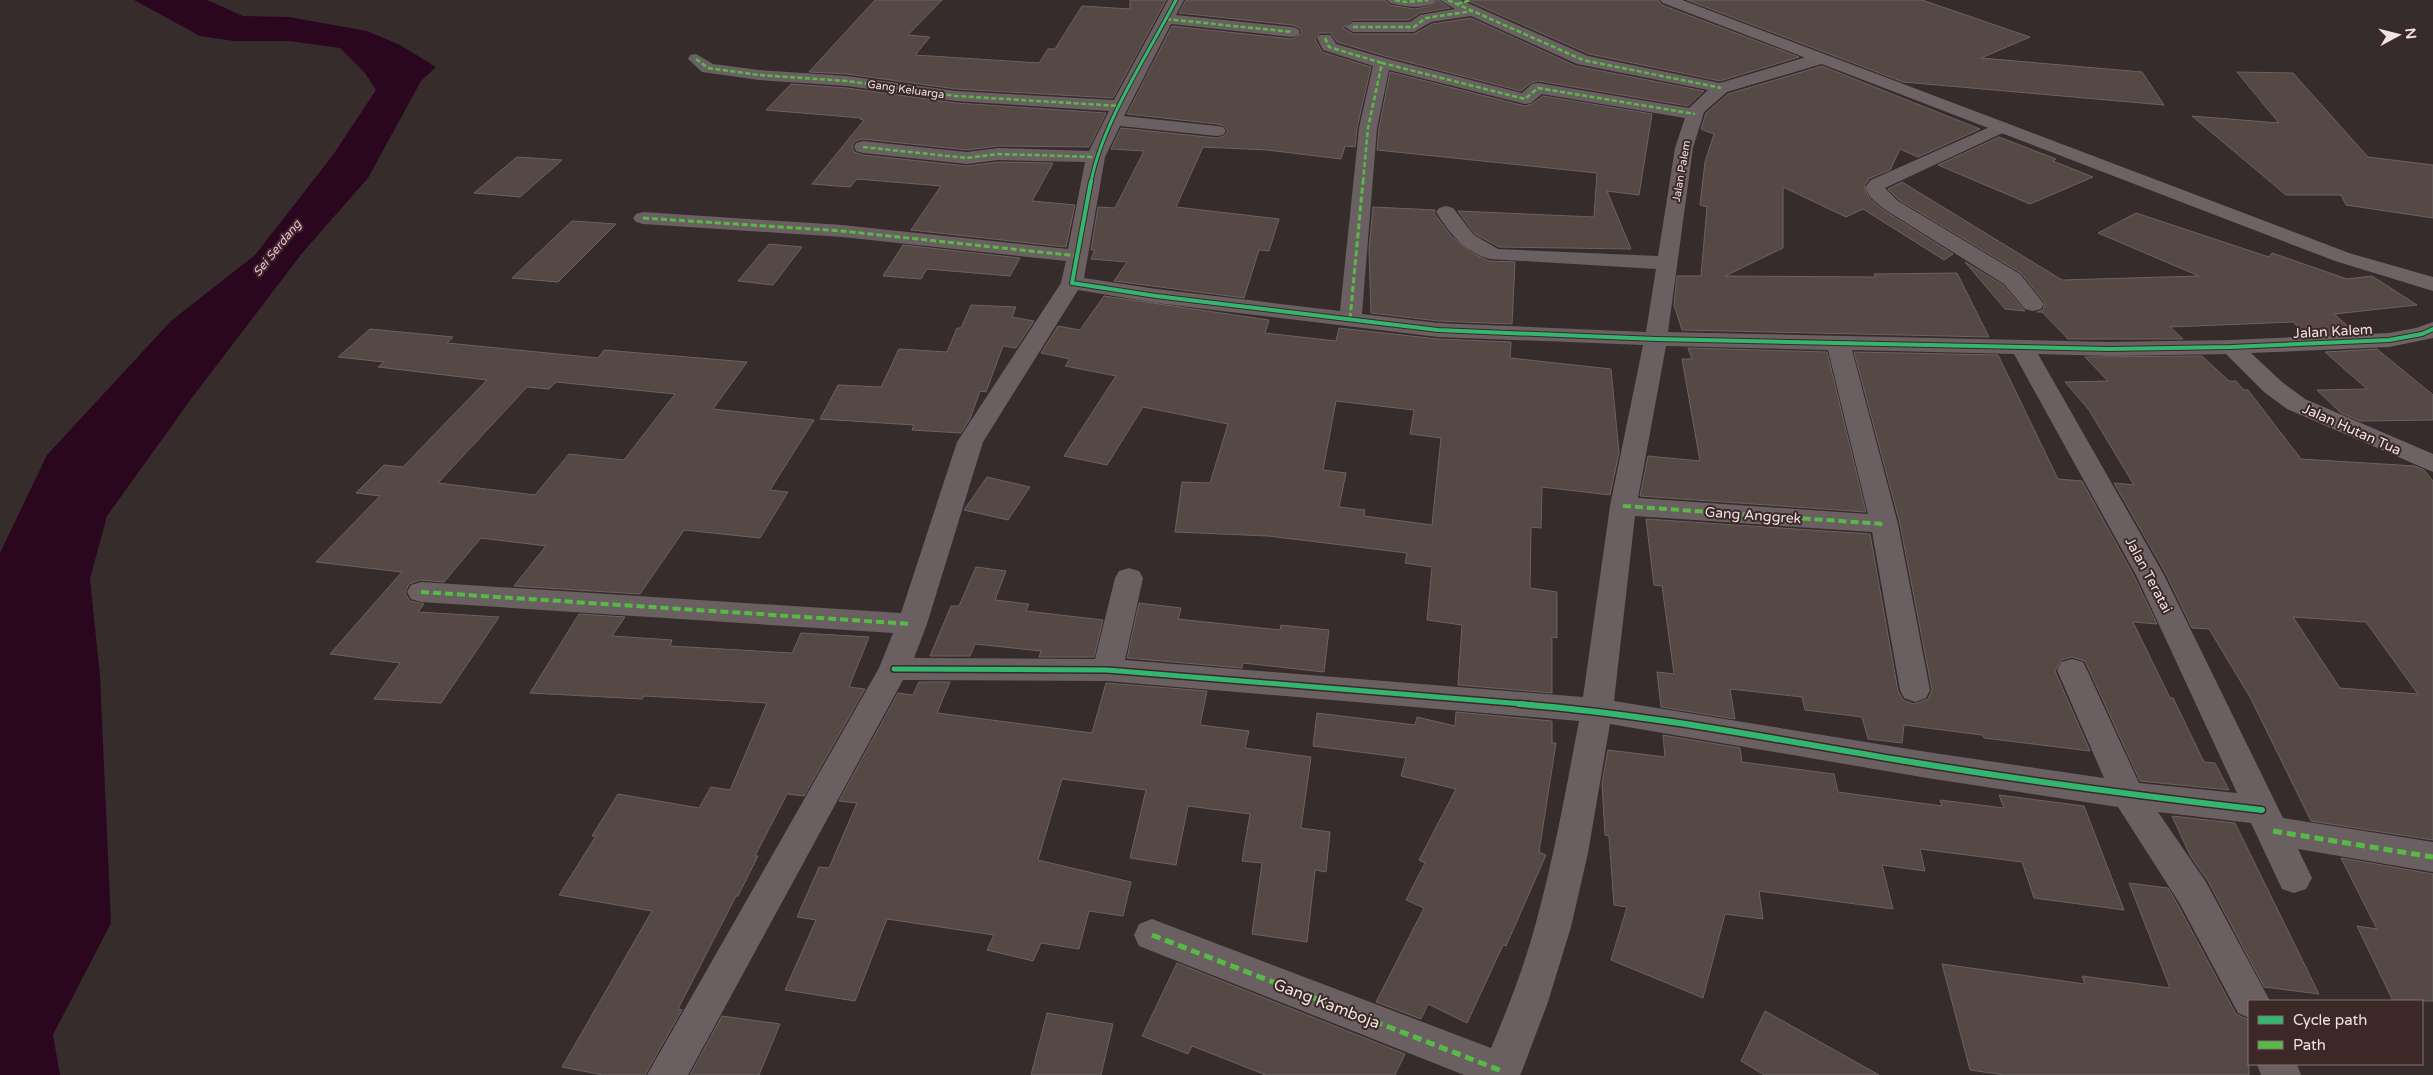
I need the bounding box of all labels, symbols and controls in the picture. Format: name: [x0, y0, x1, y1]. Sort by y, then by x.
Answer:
north arrow: [2373, 10, 2423, 60]
text: N: [2401, 27, 2420, 40]
street label: Gang Keluarga: [867, 78, 945, 101]
street label: Jalan Palem: [1670, 139, 1693, 203]
water label: Sei Serdang: [250, 216, 305, 279]
street label: Jalan Kalem: [2293, 321, 2373, 342]
street label: Jalan Hutan Tua: [2300, 400, 2404, 459]
street label: Gang Anggrek: [1704, 504, 1802, 527]
street label: Jalan Teratai: [2122, 534, 2176, 616]
street label: Gang Kamboja: [1271, 974, 1383, 1033]
legend: [2248, 1000, 2423, 1065]
text: Cycle path: [2293, 1011, 2367, 1029]
text: Path: [2293, 1036, 2326, 1054]

